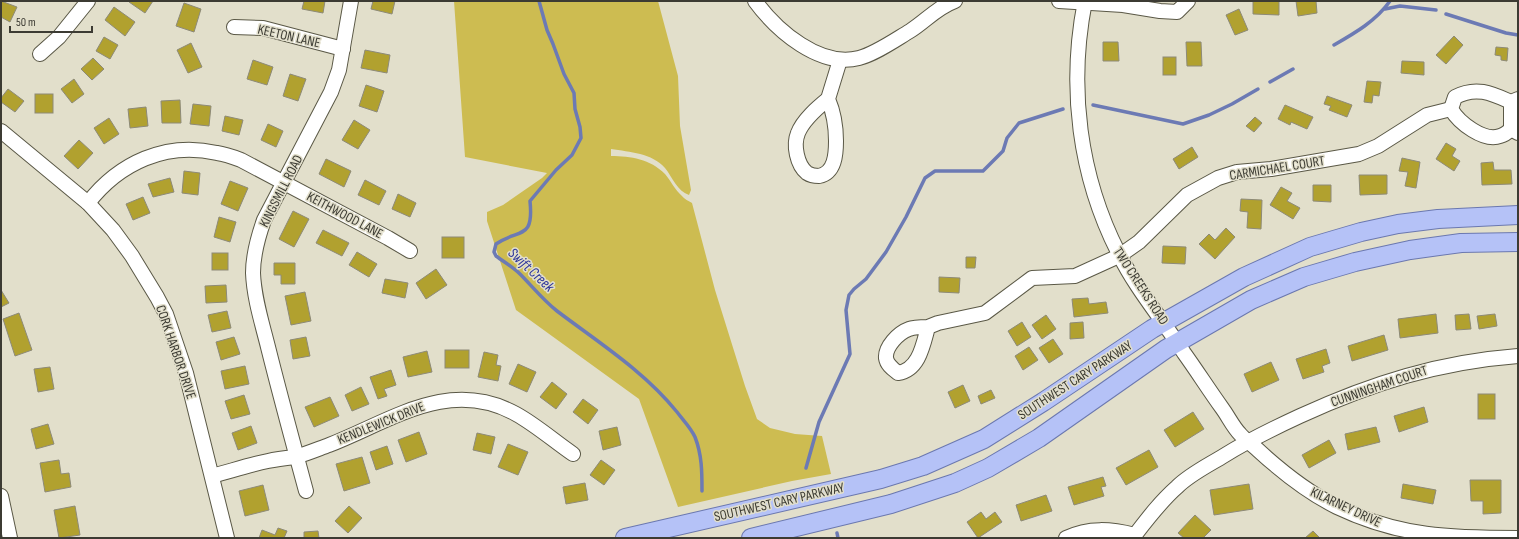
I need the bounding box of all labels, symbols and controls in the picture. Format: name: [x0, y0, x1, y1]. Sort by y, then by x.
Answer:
scale bar: [10, 8, 92, 34]
text: 50 m: [16, 15, 36, 30]
street label: KEETON LANE: [256, 21, 322, 52]
street label: KINGSMILL ROAD: [255, 152, 307, 230]
street label: CARMICHAEL COURT: [1228, 152, 1326, 184]
street label: KEITHWOOD LANE: [304, 188, 386, 242]
water label: Swift Creek: [504, 244, 559, 297]
street label: TWO CREEKS ROAD: [1110, 244, 1173, 328]
street label: CORK HARBOR DRIVE: [152, 303, 200, 401]
street label: SOUTHWEST CARY PARKWAY: [1015, 337, 1136, 423]
street label: CUNNINGHAM COURT: [1328, 361, 1430, 410]
street label: KENDLEWICK DRIVE: [335, 398, 427, 448]
street label: SOUTHWEST CARY PARKWAY: [712, 479, 846, 525]
street label: KILARNEY DRIVE: [1308, 483, 1384, 531]

